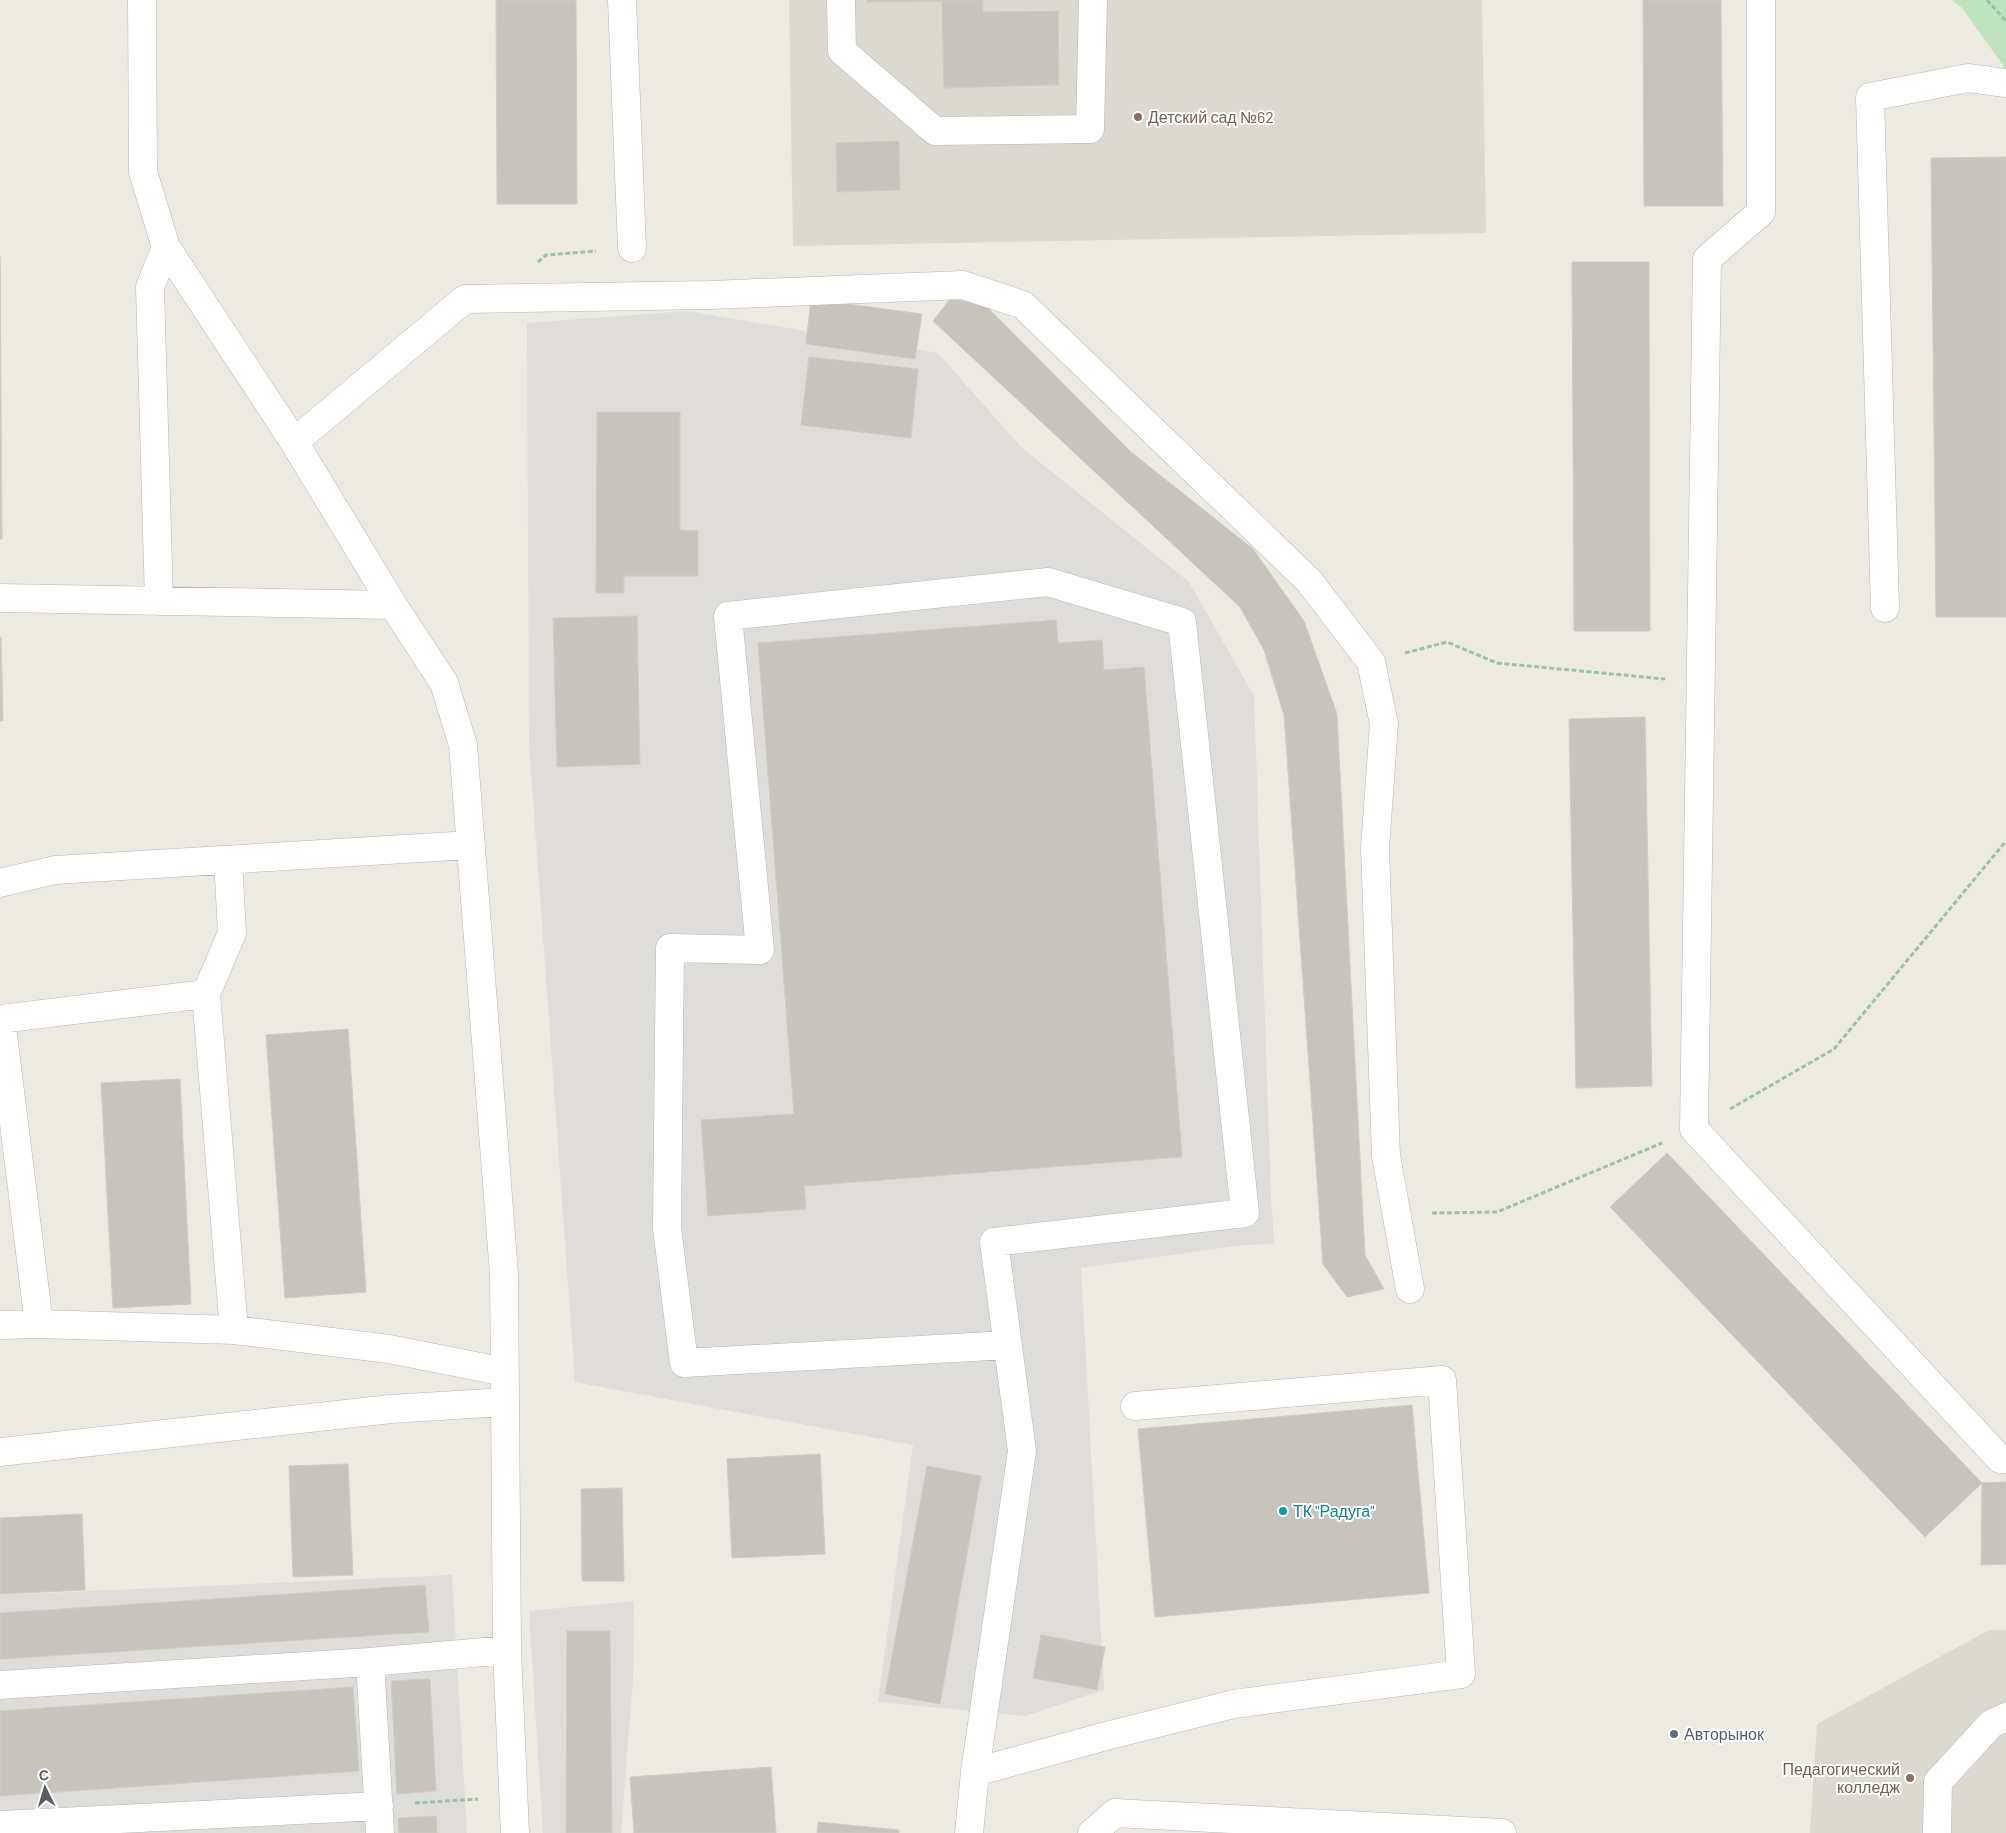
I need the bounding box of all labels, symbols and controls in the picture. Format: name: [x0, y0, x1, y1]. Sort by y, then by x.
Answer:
place label: Детский сад №62: [1148, 107, 1274, 126]
marker: Детский сад №62: [1132, 111, 1144, 123]
place label: ТК "Радуга": [1293, 1501, 1374, 1520]
marker: ТК "Радуга": [1277, 1505, 1289, 1517]
place label: Авторынок: [1684, 1724, 1765, 1743]
marker: Авторынок: [1668, 1728, 1680, 1740]
place label: Педагогический колледж: [1782, 1759, 1900, 1796]
north arrow: [20, 1763, 70, 1813]
text: С: [38, 1766, 50, 1783]
marker: Педагогический колледж: [1904, 1772, 1916, 1784]

